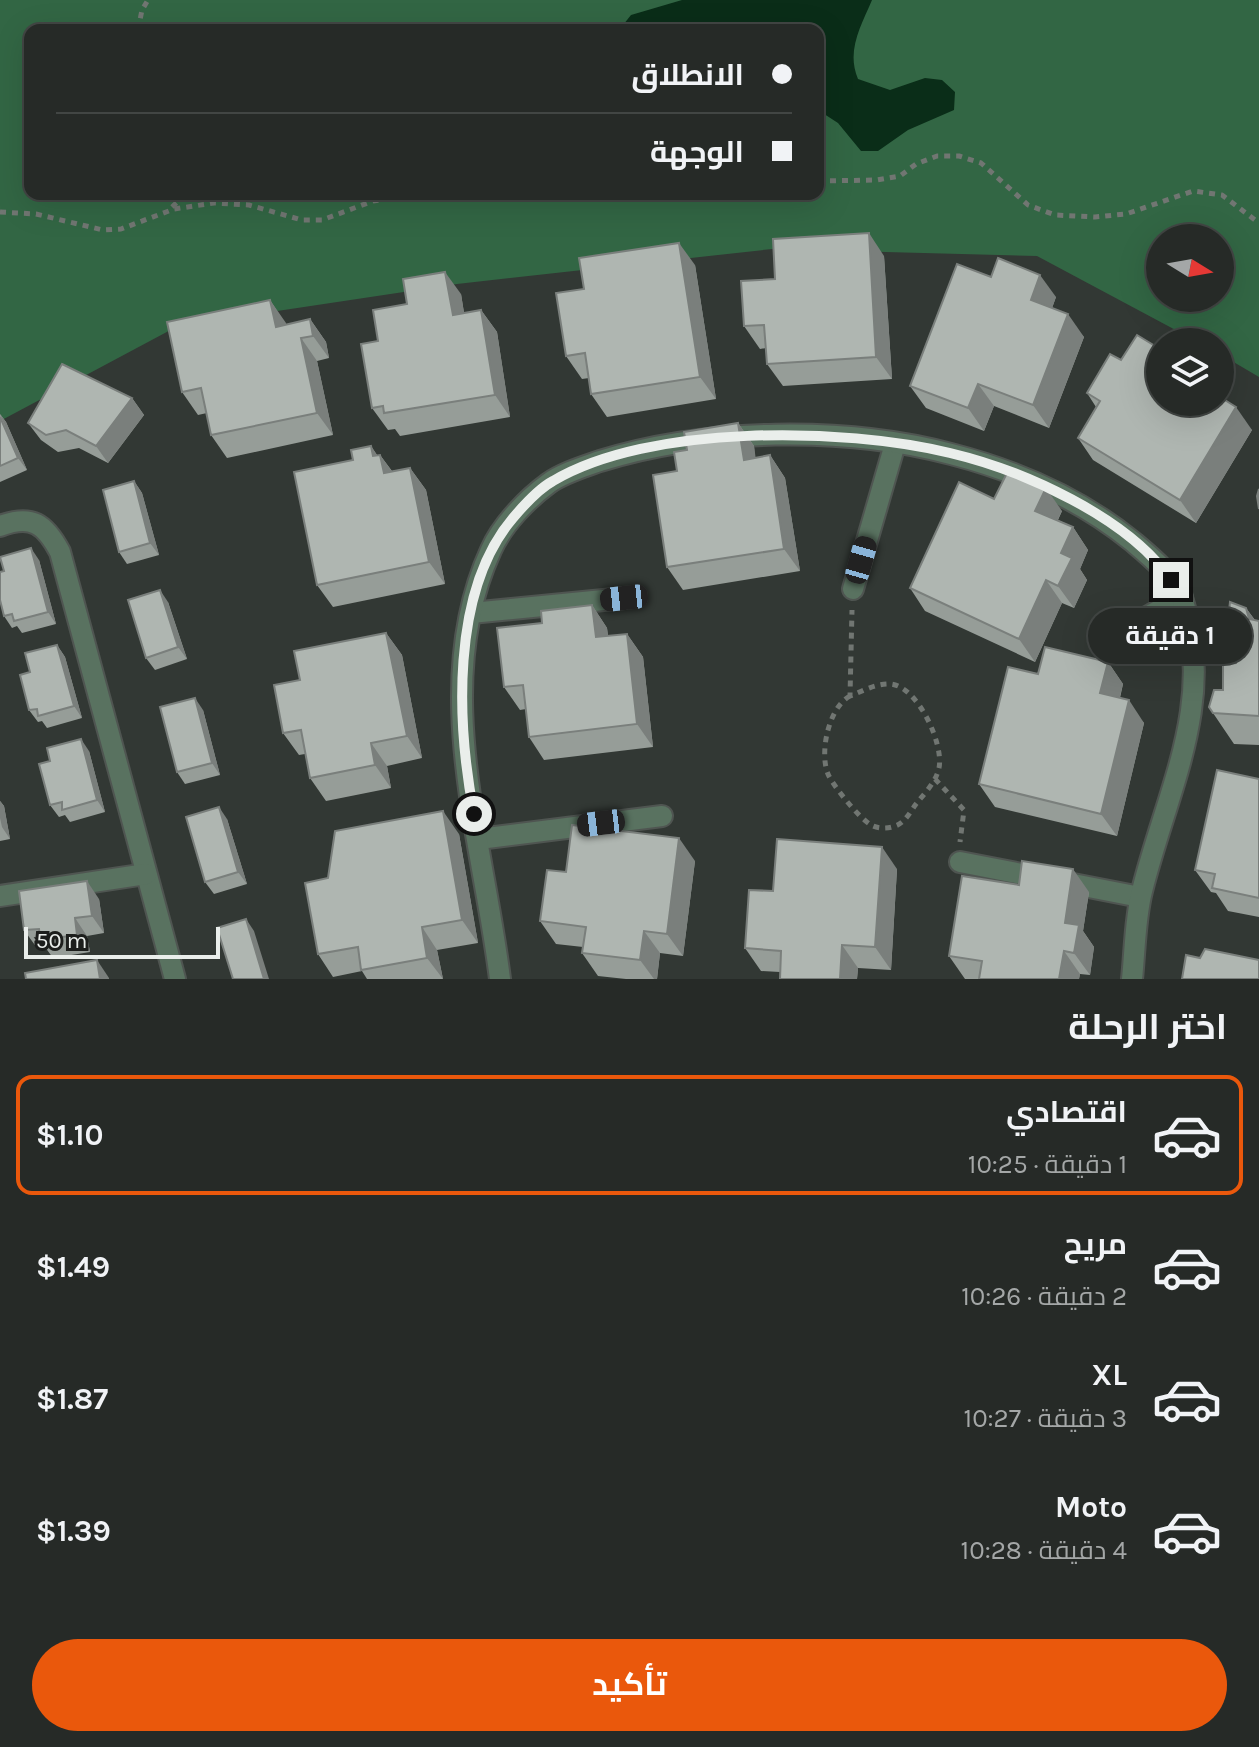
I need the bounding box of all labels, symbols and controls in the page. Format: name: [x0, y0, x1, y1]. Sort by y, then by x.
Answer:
text: الانطلاق: [631, 57, 744, 93]
text: الوجهة: [650, 134, 744, 170]
north arrow: [1146, 224, 1234, 312]
map controls: [1146, 224, 1234, 416]
button: layers: [1146, 328, 1234, 416]
car: [843, 534, 879, 586]
route end: [1153, 562, 1189, 598]
car: [599, 584, 649, 612]
callout: 1 دقيقة: [1089, 608, 1253, 664]
text: 1 دقيقة: [1125, 620, 1215, 651]
route start: [456, 796, 492, 832]
car: [576, 808, 626, 838]
scale bar: [24, 923, 220, 959]
text: 50 m: [36, 928, 87, 954]
text: اختر الرحلة: [1068, 1006, 1227, 1048]
text: اقتصادي: [1006, 1094, 1127, 1130]
icon: car: [1151, 1099, 1223, 1171]
text: $1.10: [36, 1117, 104, 1153]
text: 1 دقيقة · 10:25: [968, 1149, 1127, 1180]
text: مريح: [1064, 1226, 1127, 1262]
icon: car: [1151, 1231, 1223, 1303]
text: $1.49: [36, 1249, 110, 1285]
text: 2 دقيقة · 10:26: [961, 1281, 1127, 1312]
text: XL: [1092, 1357, 1127, 1393]
icon: car: [1151, 1363, 1223, 1435]
text: $1.87: [36, 1381, 108, 1417]
text: 3 دقيقة · 10:27: [964, 1403, 1127, 1434]
text: Moto: [1055, 1489, 1127, 1525]
icon: car: [1151, 1495, 1223, 1567]
text: $1.39: [36, 1513, 111, 1549]
text: 4 دقيقة · 10:28: [961, 1535, 1127, 1566]
button: تأكيد: [32, 1639, 1227, 1731]

